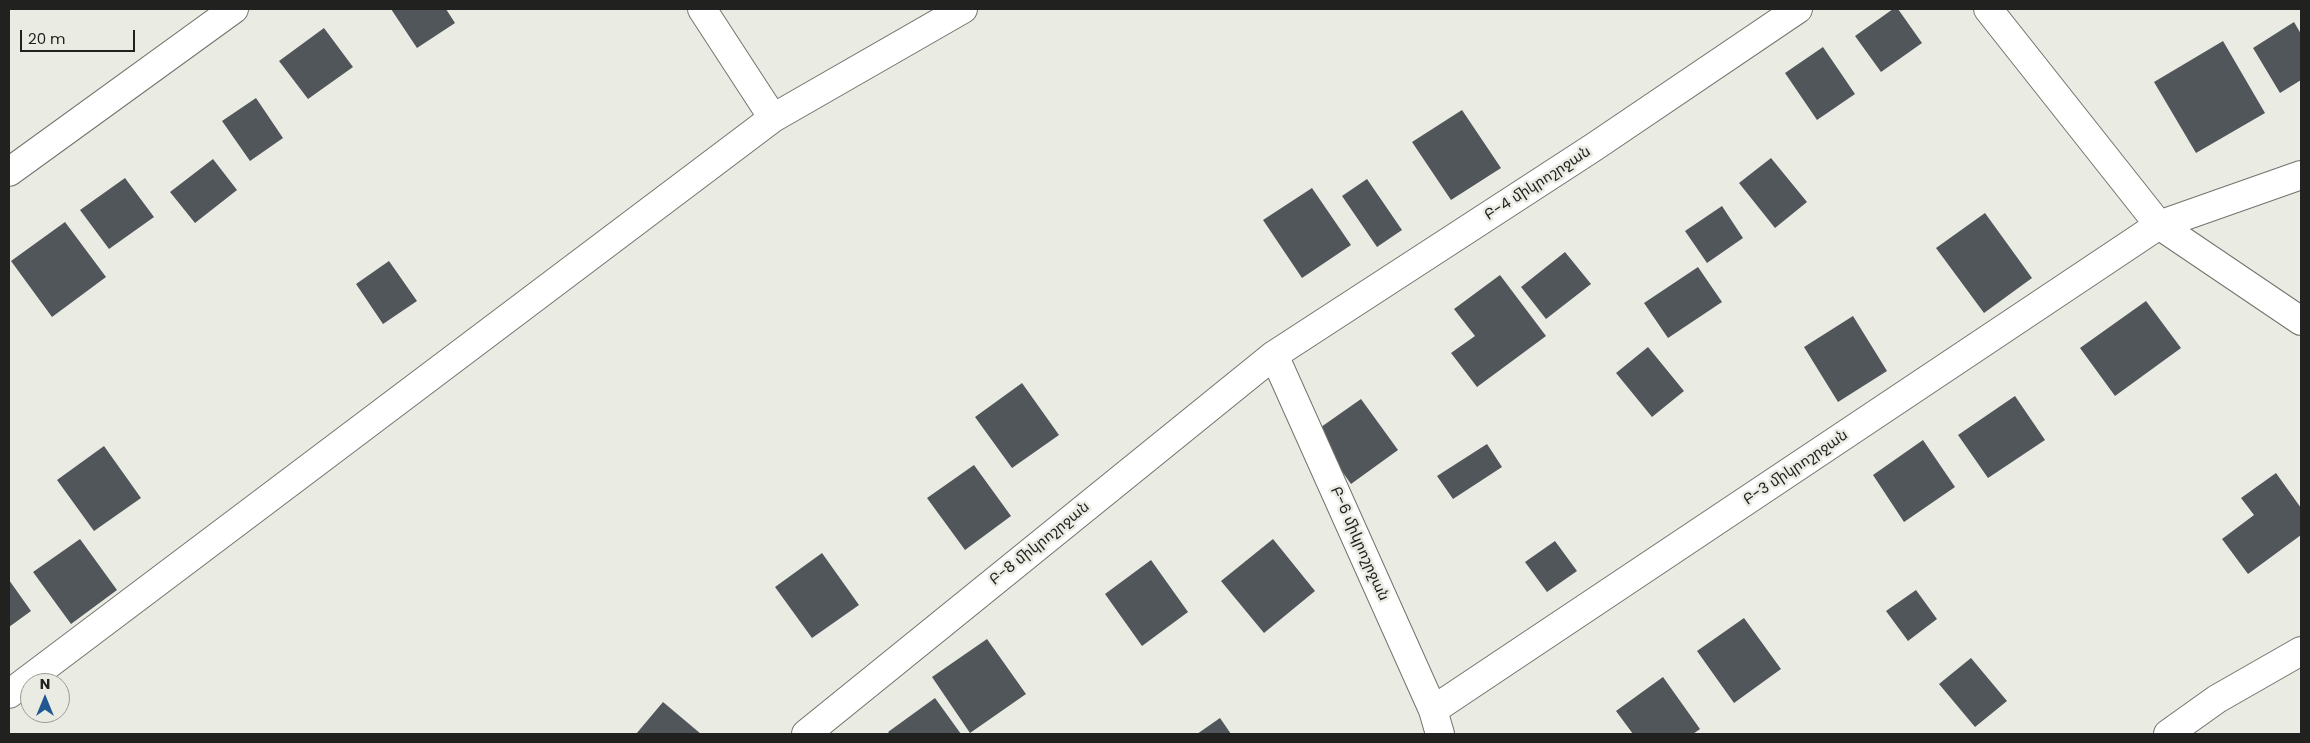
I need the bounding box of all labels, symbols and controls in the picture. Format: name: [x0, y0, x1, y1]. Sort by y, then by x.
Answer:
scale bar: [22, 20, 138, 52]
text: 20 m: [28, 28, 66, 49]
street label: Բ-4 միկրոշրջան: [1482, 143, 1594, 225]
street label: Բ-3 միկրոշրջան: [1740, 426, 1852, 510]
street label: Բ-6 միկրոշրջան: [1326, 484, 1392, 604]
street label: Բ-8 միկրոշրջան: [987, 498, 1093, 590]
north arrow: [20, 673, 70, 723]
text: N: [40, 674, 50, 694]

